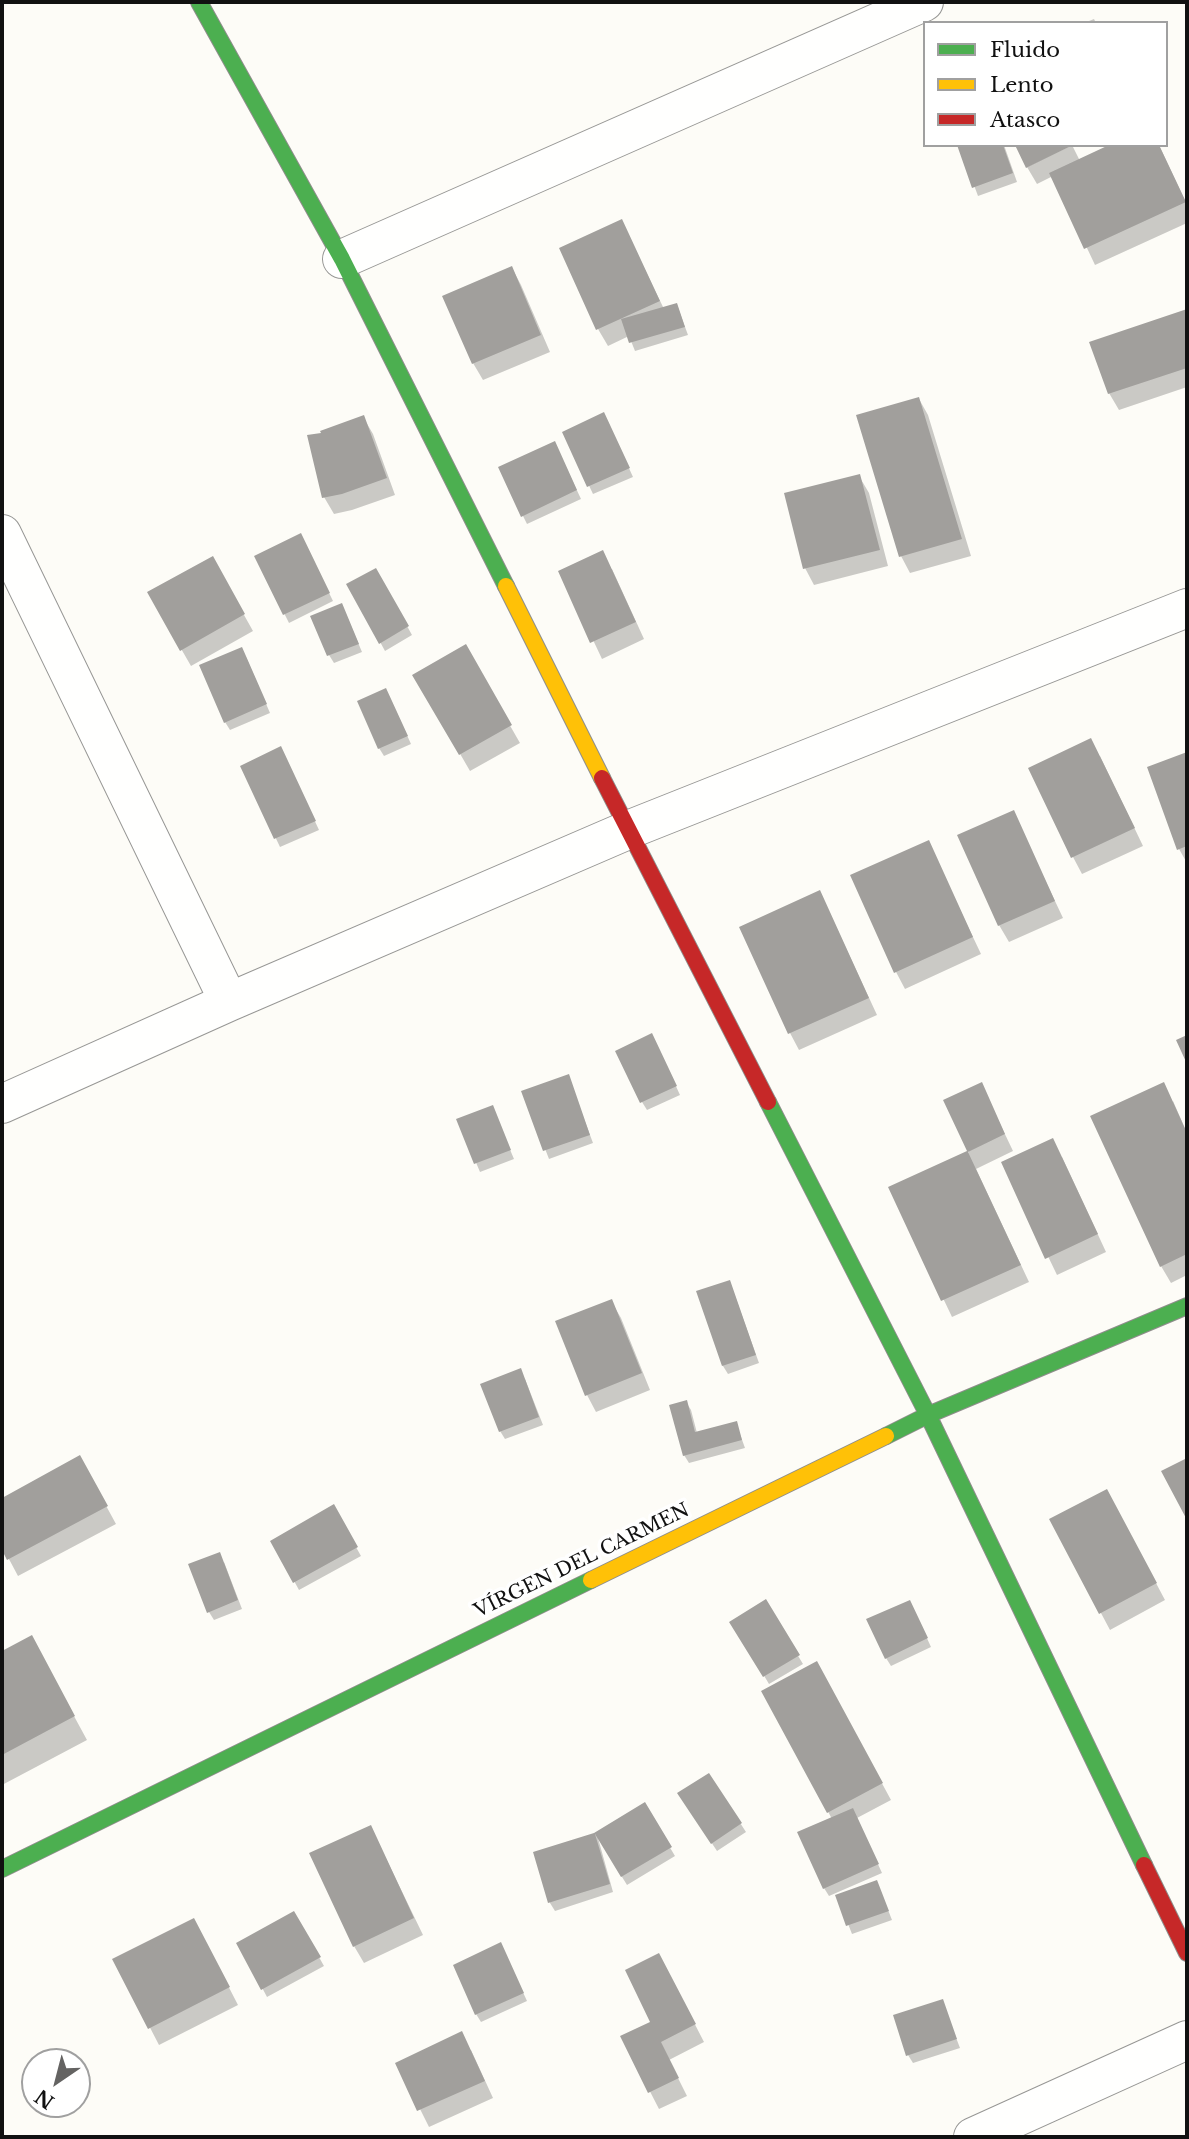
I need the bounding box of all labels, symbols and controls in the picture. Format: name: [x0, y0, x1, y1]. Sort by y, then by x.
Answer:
legend: [923, 21, 1168, 147]
text: Fluido: [990, 37, 1060, 63]
text: Lento: [990, 72, 1053, 98]
text: Atasco: [990, 107, 1060, 133]
street label: VÍRGEN DEL CARMEN: [471, 1499, 693, 1623]
north arrow: [21, 2048, 91, 2118]
text: N: [31, 2084, 59, 2114]

